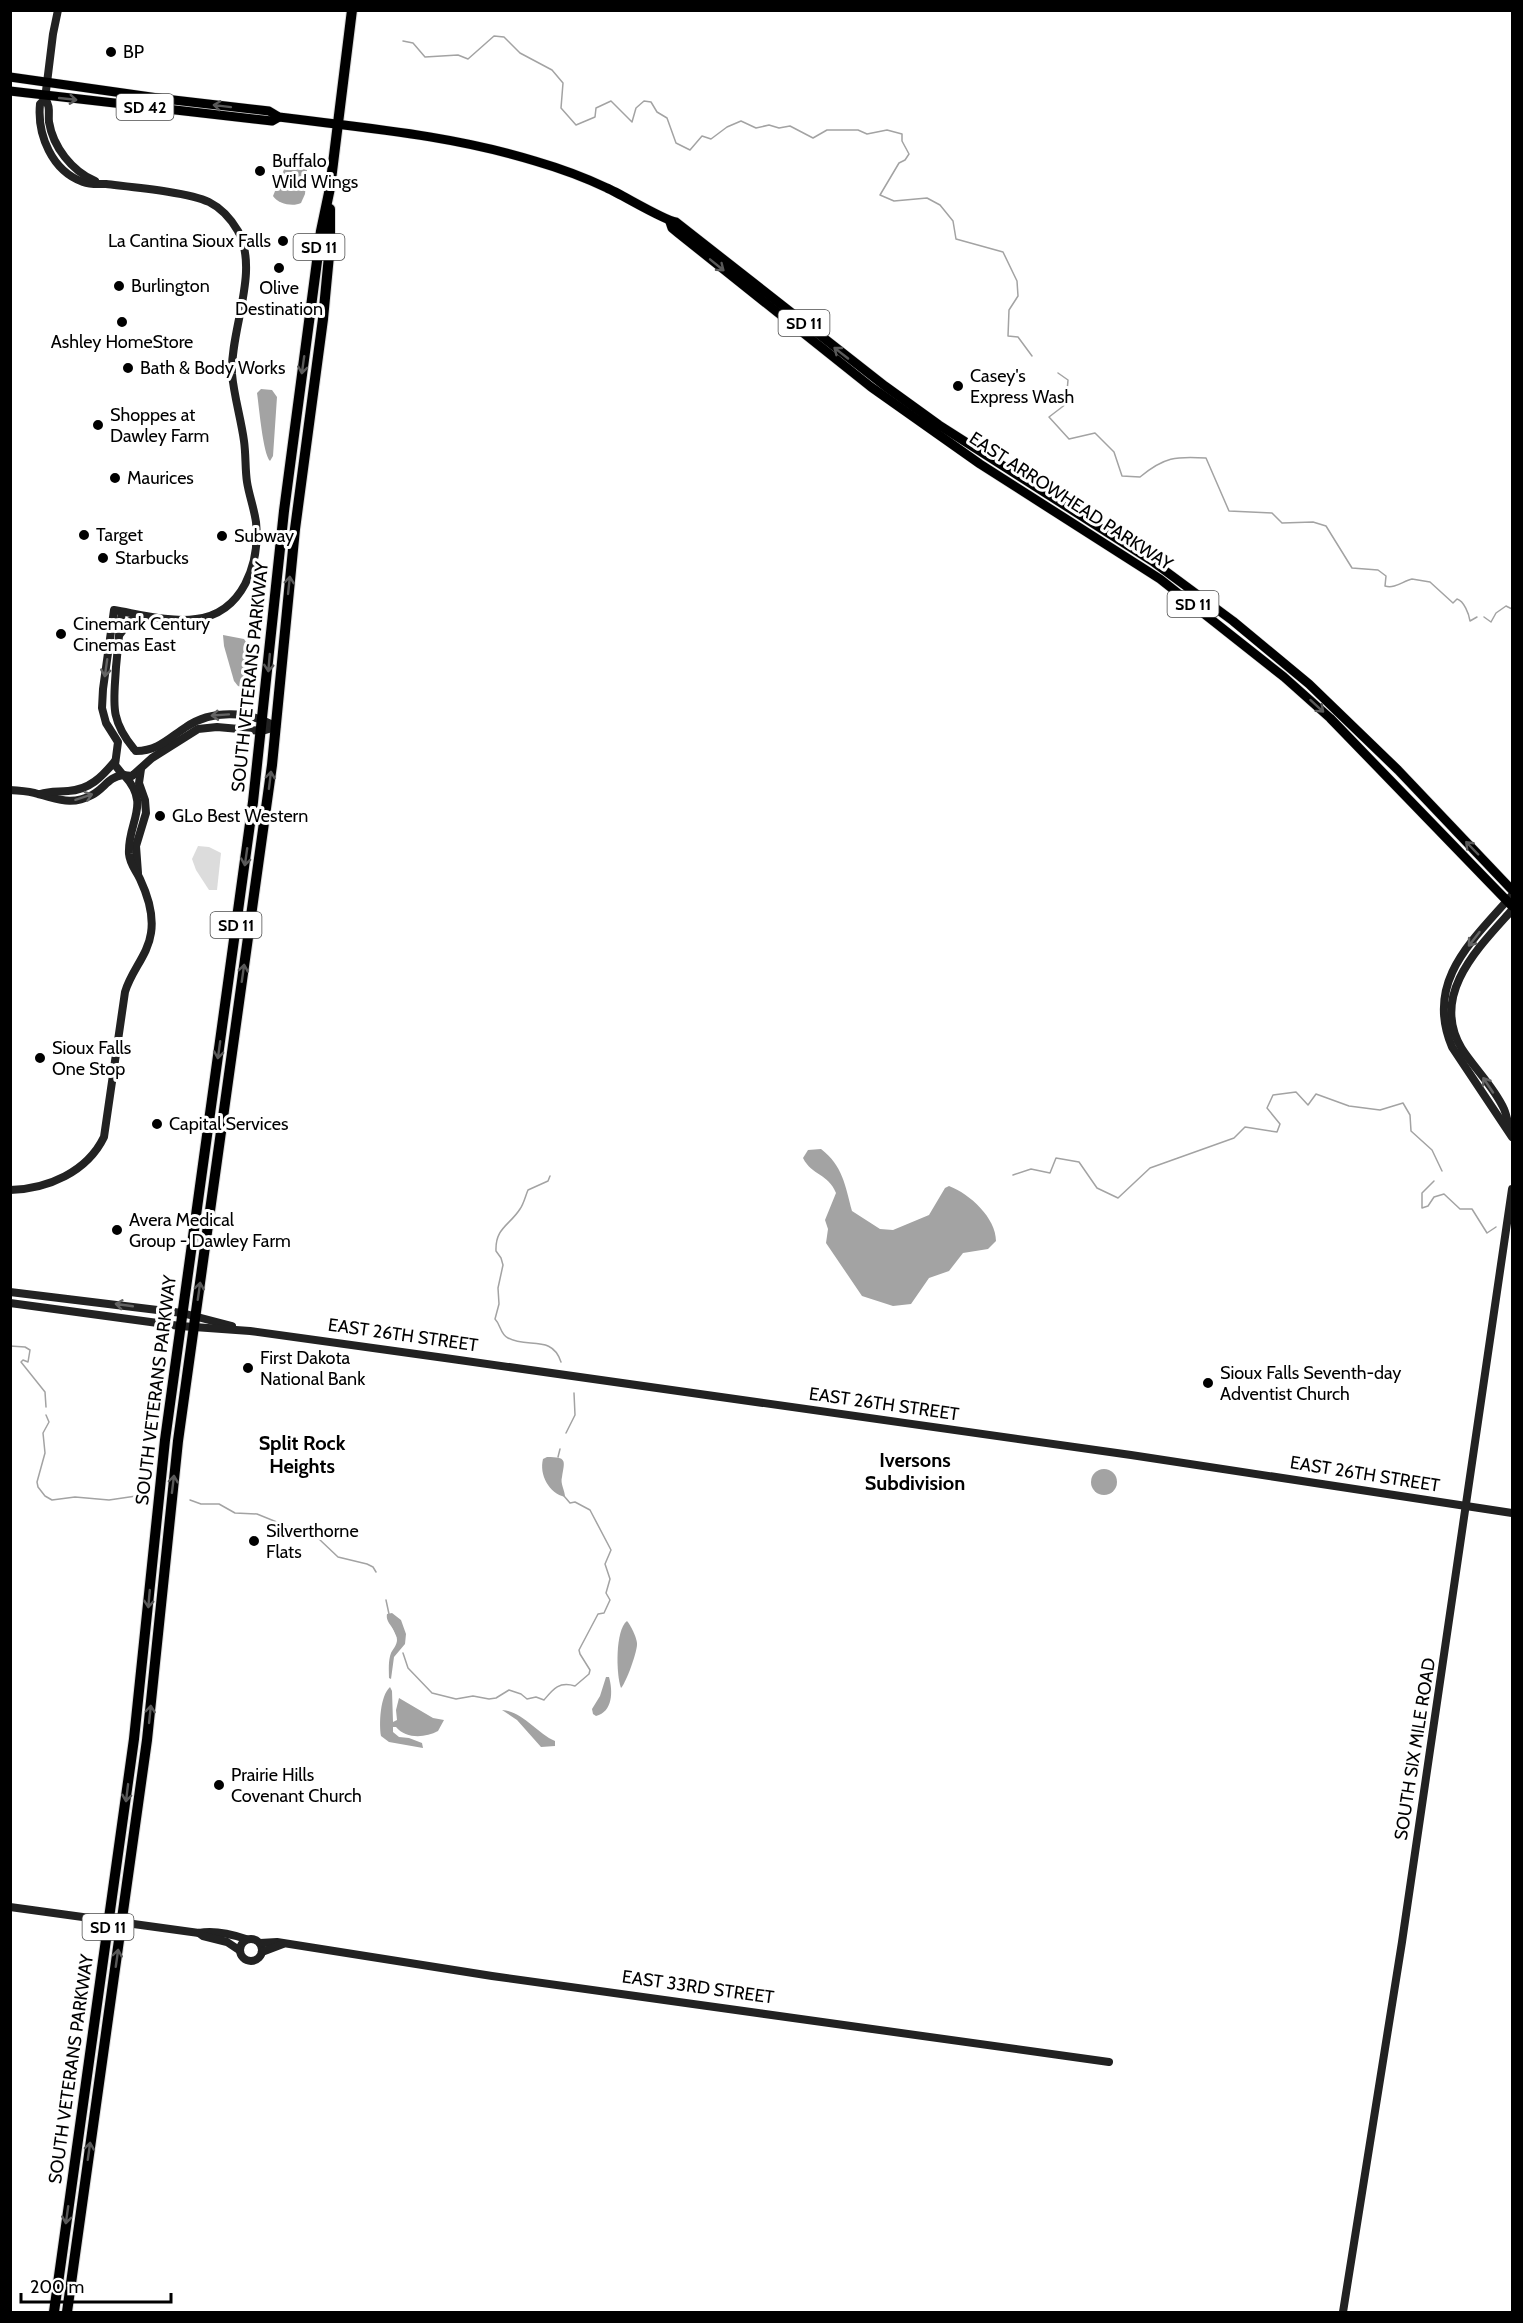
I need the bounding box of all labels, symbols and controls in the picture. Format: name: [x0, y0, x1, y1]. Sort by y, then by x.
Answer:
place label: BP: [123, 41, 144, 63]
marker: BP: [104, 45, 118, 59]
one-way arrow: [58, 94, 78, 105]
road number: SD 42: [116, 94, 174, 120]
one-way arrow: [212, 100, 232, 111]
place label: Buffalo Wild Wings: [272, 150, 358, 193]
marker: Buffalo Wild Wings: [253, 164, 267, 178]
place label: La Cantina Sioux Falls: [108, 230, 271, 252]
marker: La Cantina Sioux Falls: [276, 234, 290, 248]
road number: SD 11: [294, 234, 344, 260]
one-way arrow: [709, 258, 724, 272]
marker: Olive Destination: [272, 261, 286, 275]
place label: Burlington: [131, 275, 210, 297]
place label: Olive Destination: [235, 277, 323, 320]
marker: Burlington: [112, 279, 126, 293]
road number: SD 11: [778, 310, 830, 336]
marker: Ashley HomeStore: [115, 315, 129, 329]
place label: Ashley HomeStore: [51, 331, 193, 353]
one-way arrow: [834, 346, 850, 359]
one-way arrow: [298, 355, 309, 375]
place label: Bath & Body Works: [140, 357, 285, 379]
marker: Bath & Body Works: [121, 361, 135, 375]
place label: Casey's Express Wash: [970, 365, 1074, 408]
marker: Casey's Express Wash: [951, 379, 965, 393]
place label: Shoppes at Dawley Farm: [110, 404, 209, 447]
marker: Shoppes at Dawley Farm: [91, 418, 105, 432]
street label: EAST ARROWHEAD PARKWAY: [965, 427, 1177, 575]
place label: Maurices: [127, 467, 194, 489]
marker: Maurices: [108, 471, 122, 485]
place label: Target: [96, 524, 143, 546]
place label: Subway: [234, 525, 294, 547]
marker: Target: [77, 528, 91, 542]
marker: Subway: [215, 529, 229, 543]
place label: Starbucks: [115, 547, 189, 569]
marker: Starbucks: [96, 551, 110, 565]
street label: SOUTH VETERANS PARKWAY: [227, 560, 273, 793]
one-way arrow: [284, 575, 295, 595]
road number: SD 11: [1168, 591, 1218, 617]
place label: Cinemark Century Cinemas East: [73, 613, 210, 656]
marker: Cinemark Century Cinemas East: [54, 627, 68, 641]
one-way arrow: [263, 653, 274, 673]
one-way arrow: [100, 658, 111, 678]
one-way arrow: [1309, 699, 1324, 713]
one-way arrow: [211, 710, 231, 721]
one-way arrow: [265, 771, 276, 790]
one-way arrow: [74, 791, 93, 802]
place label: GLo Best Western: [172, 805, 308, 827]
marker: GLo Best Western: [153, 809, 167, 823]
one-way arrow: [1465, 840, 1479, 855]
one-way arrow: [240, 847, 251, 866]
road number: SD 11: [210, 912, 262, 938]
one-way arrow: [1467, 931, 1480, 947]
one-way arrow: [238, 964, 249, 983]
place label: Sioux Falls One Stop: [52, 1037, 131, 1080]
one-way arrow: [213, 1040, 224, 1060]
marker: Sioux Falls One Stop: [33, 1051, 47, 1065]
one-way arrow: [1482, 1077, 1494, 1093]
place label: Capital Services: [169, 1113, 288, 1135]
marker: Capital Services: [150, 1117, 164, 1131]
place label: Avera Medical Group - Dawley Farm: [129, 1209, 291, 1252]
marker: Avera Medical Group - Dawley Farm: [110, 1223, 124, 1237]
street label: SOUTH VETERANS PARKWAY: [131, 1273, 181, 1506]
one-way arrow: [193, 1282, 204, 1301]
one-way arrow: [115, 1300, 134, 1311]
street label: EAST 26TH STREET: [327, 1314, 480, 1356]
place label: First Dakota National Bank: [260, 1347, 366, 1390]
marker: First Dakota National Bank: [241, 1361, 255, 1375]
place label: Sioux Falls Seventh-day Adventist Church: [1220, 1362, 1401, 1405]
marker: Sioux Falls Seventh-day Adventist Church: [1201, 1376, 1215, 1390]
street label: EAST 26TH STREET: [808, 1383, 961, 1425]
district label: Split Rock Heights: [259, 1431, 346, 1478]
district label: Iversons Subdivision: [865, 1448, 965, 1495]
street label: EAST 26TH STREET: [1289, 1451, 1442, 1497]
one-way arrow: [168, 1475, 179, 1495]
place label: Silverthorne Flats: [266, 1520, 359, 1563]
marker: Silverthorne Flats: [247, 1534, 261, 1548]
one-way arrow: [143, 1589, 154, 1609]
street label: SOUTH SIX MILE ROAD: [1390, 1656, 1440, 1842]
one-way arrow: [145, 1704, 156, 1724]
place label: Prairie Hills Covenant Church: [231, 1764, 362, 1807]
marker: Prairie Hills Covenant Church: [212, 1778, 226, 1792]
one-way arrow: [121, 1783, 132, 1802]
road number: SD 11: [82, 1914, 134, 1940]
one-way arrow: [112, 1948, 123, 1968]
street label: SOUTH VETERANS PARKWAY: [44, 1952, 98, 2185]
street label: EAST 33RD STREET: [621, 1965, 776, 2009]
one-way arrow: [84, 2141, 95, 2161]
one-way arrow: [62, 2204, 73, 2224]
scale bar: [21, 2266, 171, 2304]
text: 200 m: [30, 2276, 84, 2298]

